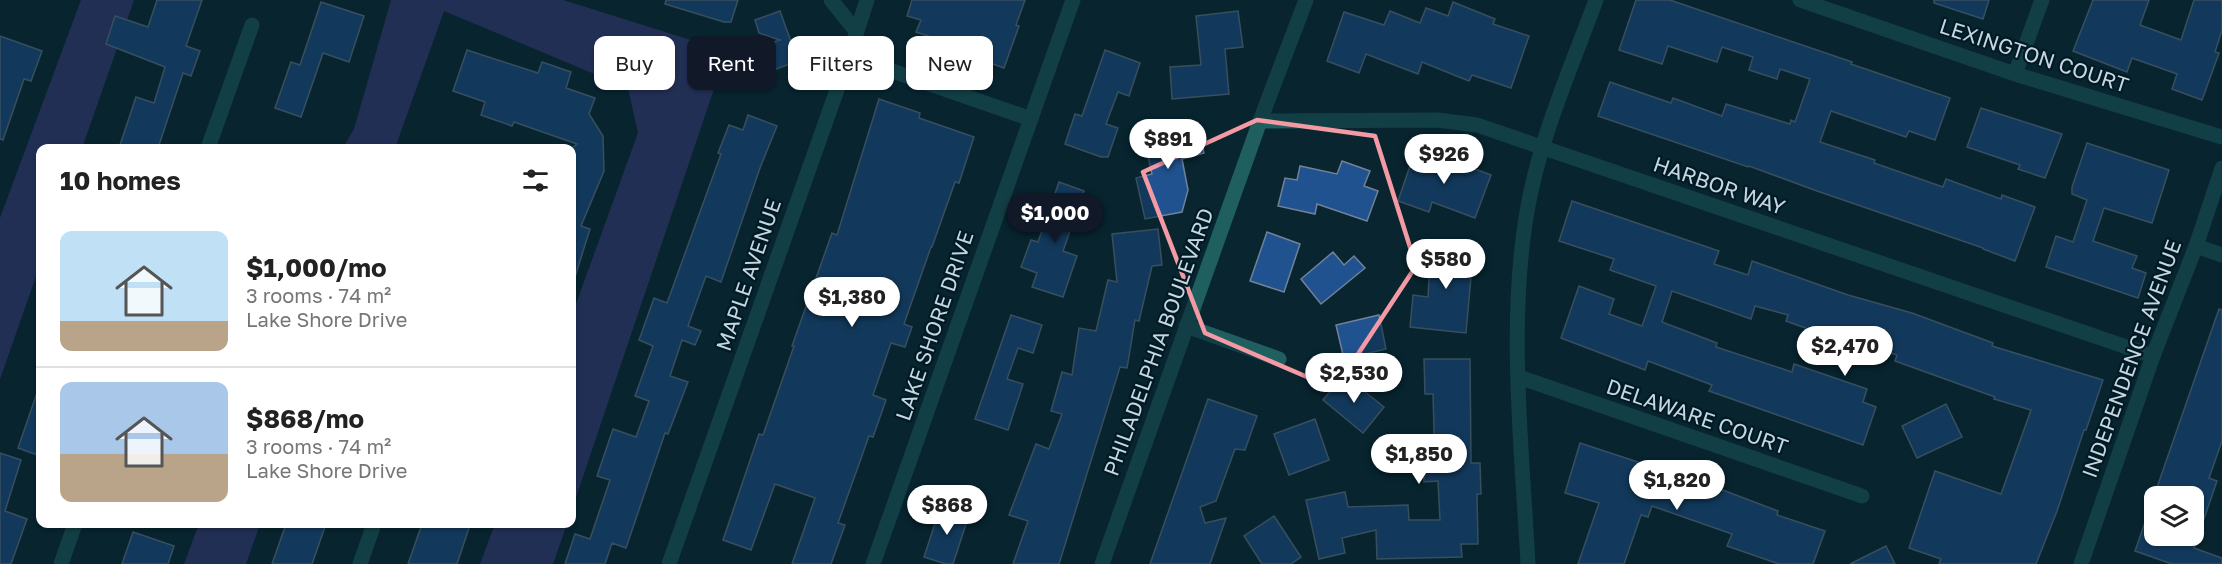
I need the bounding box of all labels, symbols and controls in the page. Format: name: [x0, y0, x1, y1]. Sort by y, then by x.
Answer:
street label: LEXINGTON COURT: [1937, 12, 2132, 98]
chip: Buy: [594, 36, 675, 90]
chip: Rent: [687, 36, 776, 90]
chip: Filters: [788, 36, 894, 90]
chip: New: [906, 36, 993, 90]
pin: $891: [1132, 119, 1204, 170]
text: $891: [1143, 126, 1193, 150]
pin: $926: [1408, 134, 1480, 185]
text: $926: [1419, 141, 1470, 165]
street label: HARBOR WAY: [1650, 150, 1789, 220]
icon: filters: [519, 164, 552, 197]
text: 10 homes: [60, 165, 181, 196]
pin: $1,000: [1006, 193, 1104, 244]
street label: MAPLE AVENUE: [710, 195, 786, 354]
text: $1,000: [1020, 200, 1090, 224]
street label: PHILADELPHIA BOULEVARD: [1097, 204, 1219, 479]
street label: LAKE SHORE DRIVE: [889, 227, 979, 424]
street label: INDEPENDENCE AVENUE: [2076, 236, 2186, 481]
pin: $580: [1410, 239, 1482, 290]
text: $580: [1420, 246, 1472, 270]
text: $1,000/mo: [246, 252, 387, 283]
icon: home: [108, 255, 180, 327]
pin: $1,380: [803, 277, 901, 328]
text: 3 rooms · 74 m²: [246, 283, 391, 307]
text: $1,380: [818, 284, 886, 308]
text: Lake Shore Drive: [246, 307, 407, 331]
pin: $2,470: [1796, 326, 1894, 377]
text: $2,470: [1811, 333, 1879, 357]
pin: $2,530: [1305, 353, 1403, 404]
text: $2,530: [1319, 360, 1389, 384]
street label: DELAWARE COURT: [1603, 373, 1792, 459]
text: $868/mo: [246, 403, 364, 434]
icon: home: [108, 406, 180, 478]
text: 3 rooms · 74 m²: [246, 434, 391, 458]
pin: $1,850: [1370, 434, 1468, 485]
text: $1,850: [1385, 441, 1453, 465]
text: Lake Shore Drive: [246, 458, 407, 482]
pin: $1,820: [1628, 460, 1726, 511]
text: $1,820: [1643, 467, 1711, 491]
pin: $868: [911, 485, 983, 536]
map controls: [2144, 486, 2204, 546]
button: layers: [2144, 486, 2204, 546]
text: $868: [921, 492, 973, 516]

